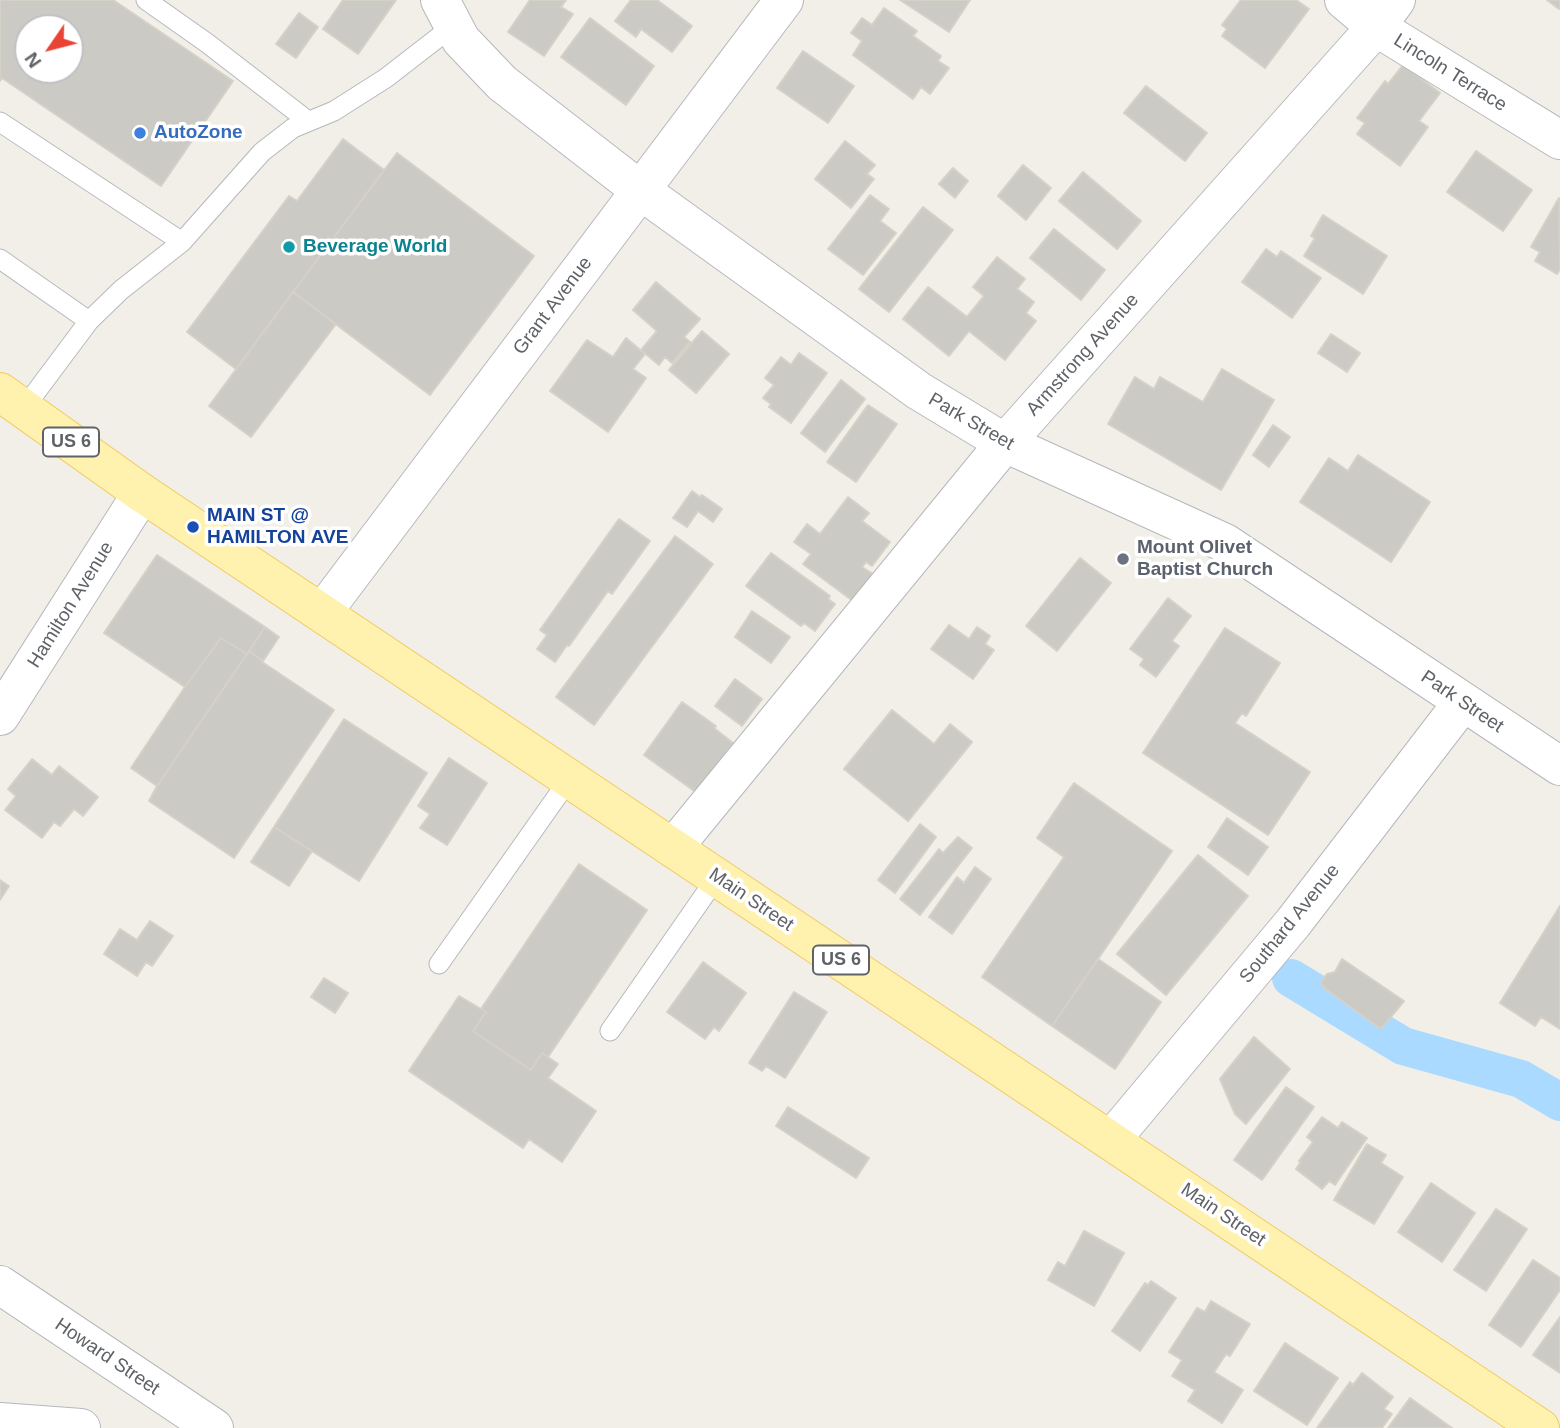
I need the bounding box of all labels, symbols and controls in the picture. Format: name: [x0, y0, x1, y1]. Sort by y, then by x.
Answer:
north arrow: [14, 14, 84, 84]
street label: Lincoln Terrace: [1389, 29, 1511, 117]
text: N: [20, 49, 46, 72]
place label: AutoZone: [154, 122, 243, 144]
marker: AutoZone: [132, 125, 148, 141]
place label: Beverage World: [303, 236, 447, 258]
marker: Beverage World: [281, 239, 297, 255]
street label: Grant Avenue: [509, 252, 597, 360]
street label: Armstrong Avenue: [1022, 289, 1144, 421]
street label: Park Street: [924, 388, 1018, 456]
road number: US 6: [43, 428, 99, 457]
place label: MAIN ST @ HAMILTON AVE: [207, 505, 348, 549]
marker: MAIN ST @ HAMILTON AVE: [185, 519, 201, 535]
place label: Mount Olivet Baptist Church: [1137, 537, 1273, 581]
street label: Hamilton Avenue: [23, 538, 119, 672]
marker: Mount Olivet Baptist Church: [1115, 551, 1131, 567]
street label: Park Street: [1416, 666, 1508, 738]
street label: Southard Avenue: [1235, 860, 1345, 988]
street label: Main Street: [704, 863, 798, 937]
road number: US 6: [813, 945, 869, 974]
street label: Main Street: [1176, 1178, 1270, 1252]
street label: Howard Street: [50, 1314, 164, 1400]

